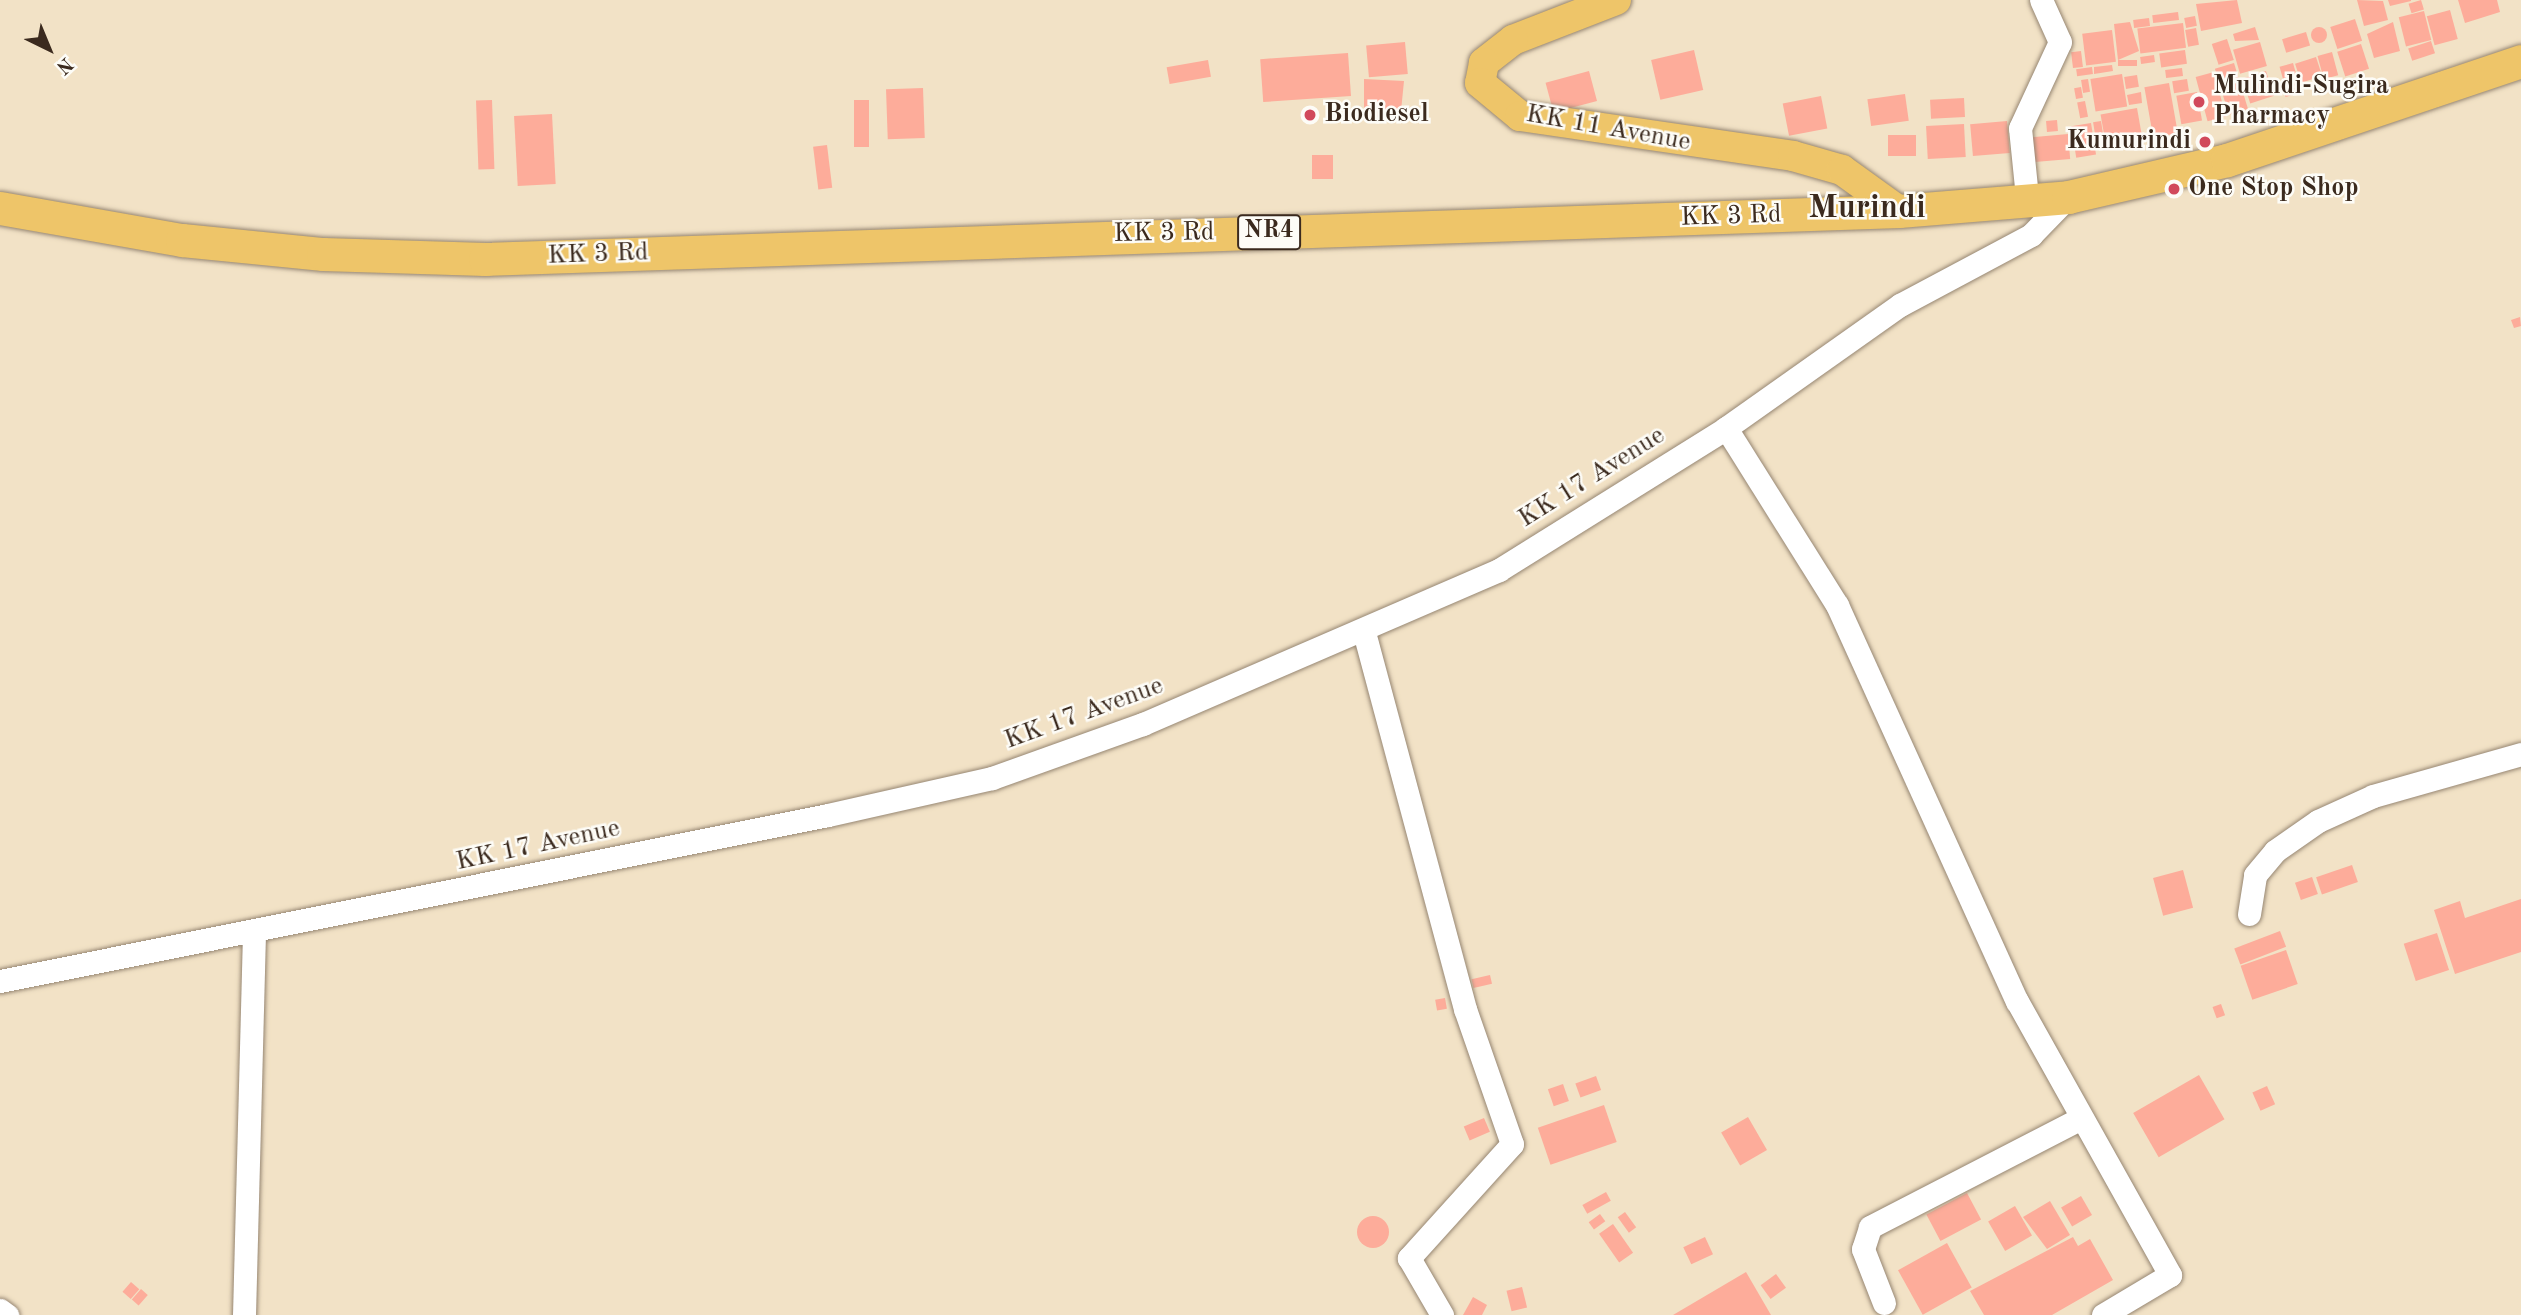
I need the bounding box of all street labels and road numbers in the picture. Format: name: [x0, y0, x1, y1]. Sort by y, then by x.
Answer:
street label: KK 11 Avenue: [1523, 99, 1693, 159]
street label: KK 3 Rd: [1680, 200, 1782, 234]
road number: NR4: [1236, 212, 1302, 253]
street label: KK 3 Rd: [1113, 218, 1215, 250]
street label: KK 3 Rd: [547, 238, 649, 272]
street label: KK 17 Avenue: [1513, 421, 1671, 535]
street label: KK 17 Avenue: [1000, 671, 1168, 757]
street label: KK 17 Avenue: [453, 813, 623, 879]

